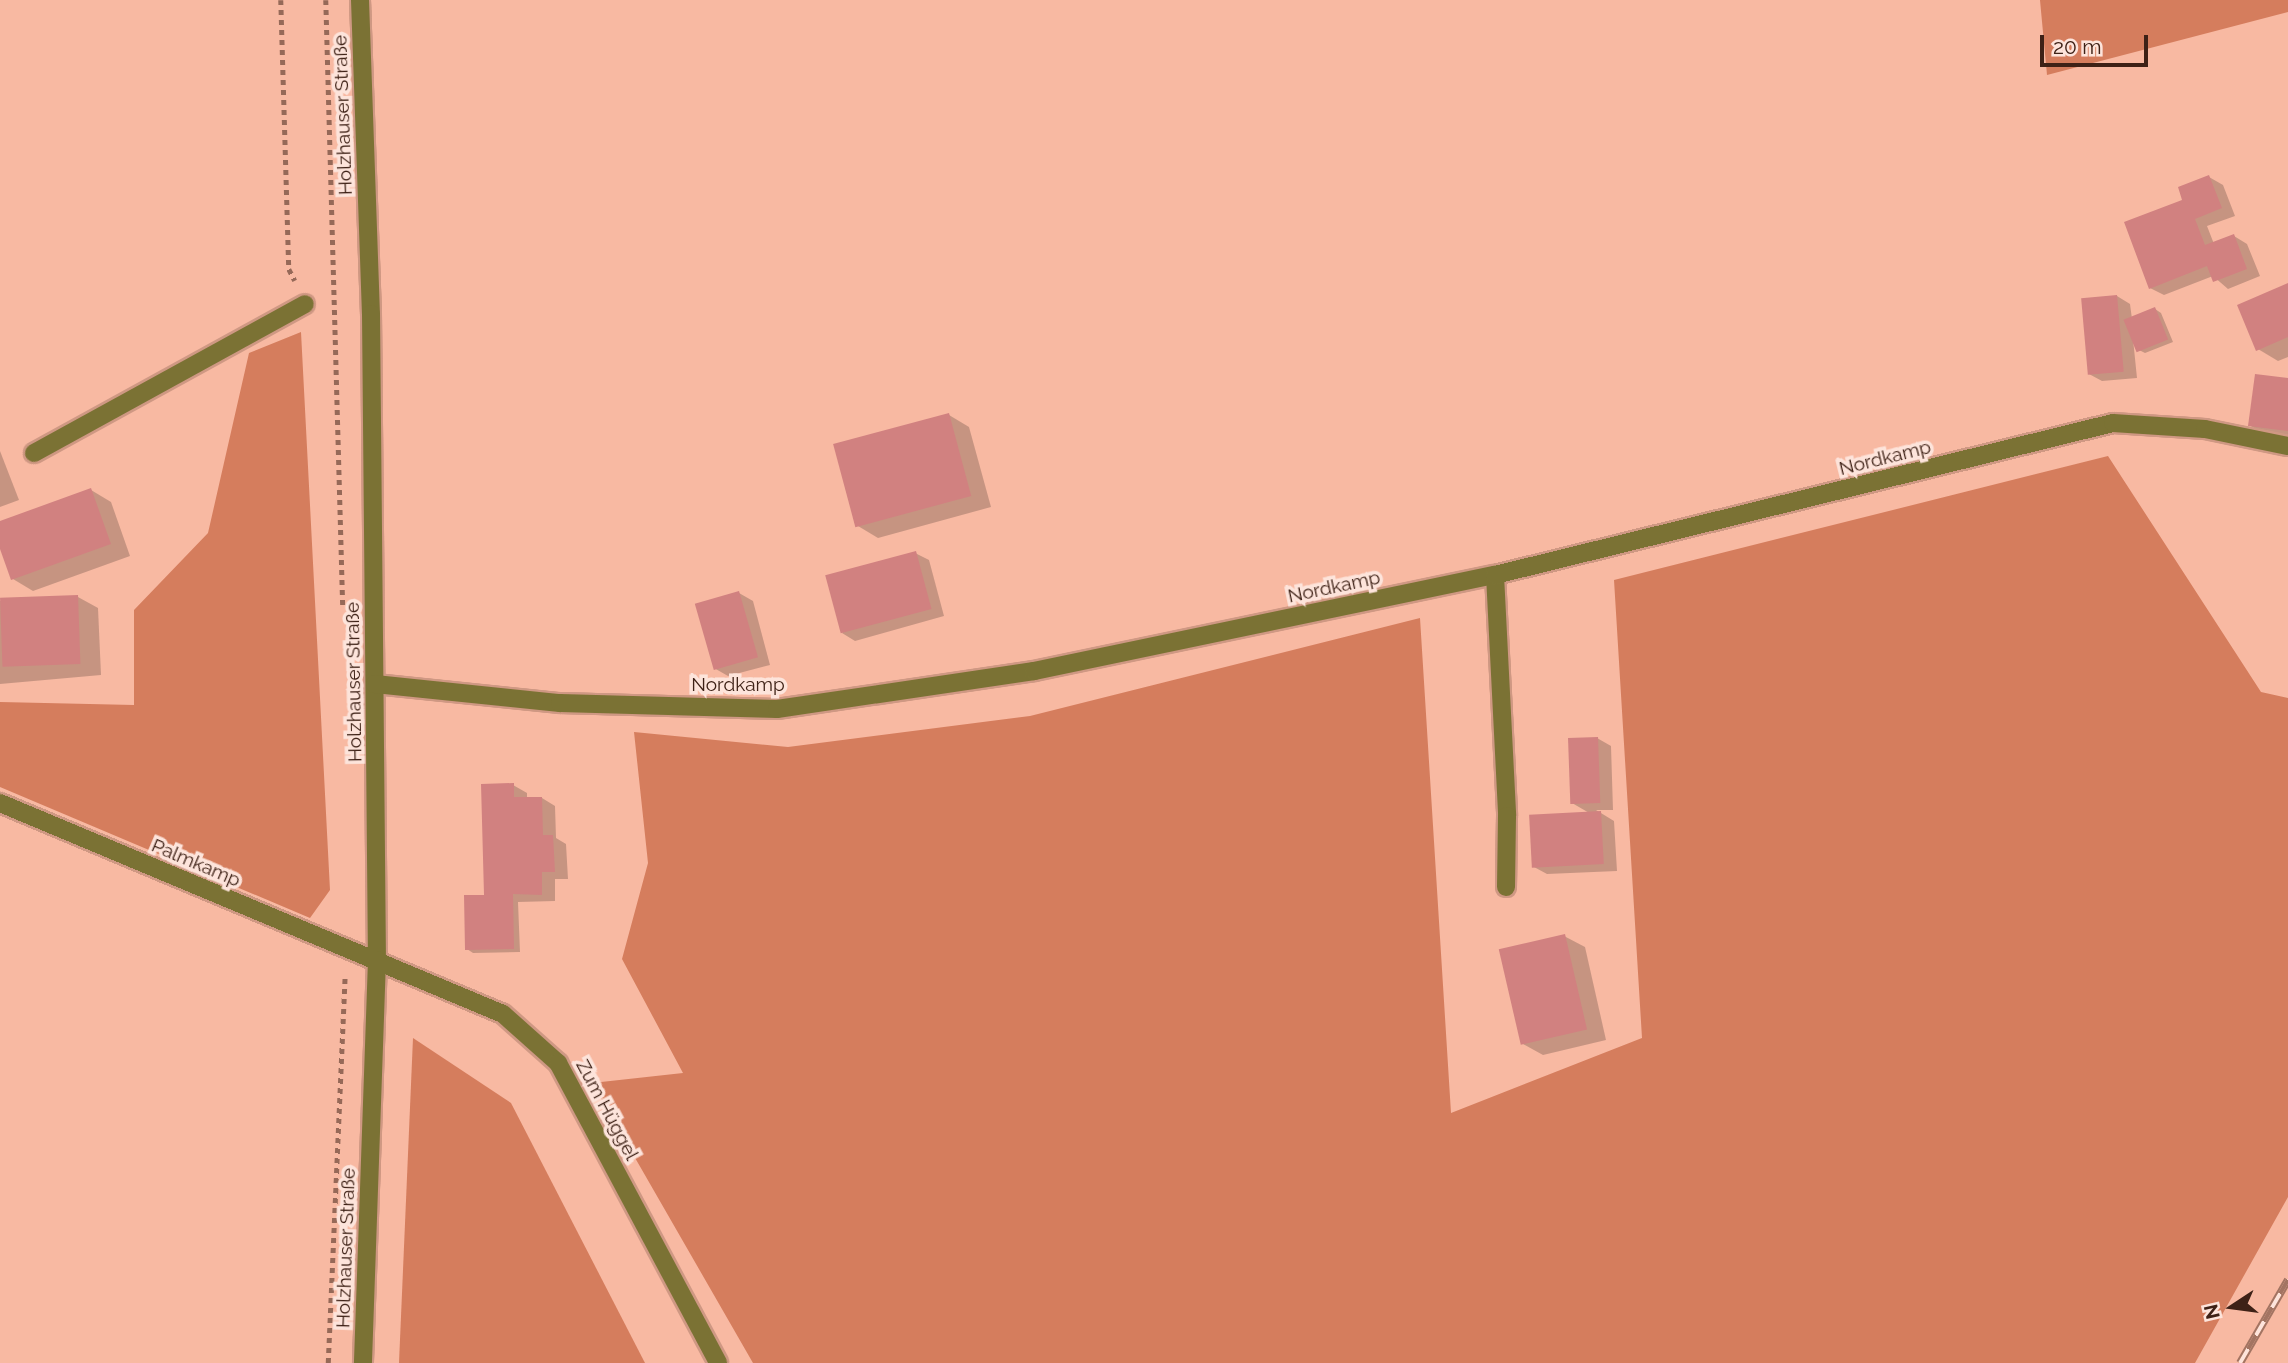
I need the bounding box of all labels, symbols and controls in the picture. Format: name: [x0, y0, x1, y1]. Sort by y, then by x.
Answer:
scale bar: [2043, 21, 2152, 65]
street label: Holzhauser Straße: [329, 34, 357, 196]
text: 20 m: [2053, 34, 2101, 59]
street label: Nordkamp: [1837, 436, 1933, 480]
street label: Nordkamp: [1286, 566, 1382, 608]
street label: Holzhauser Straße: [341, 602, 367, 762]
street label: Nordkamp: [691, 674, 785, 696]
street label: Palmkamp: [148, 834, 244, 892]
street label: Zum Hüggel: [571, 1056, 643, 1164]
street label: Holzhauser Straße: [332, 1167, 360, 1329]
north arrow: [2197, 1272, 2267, 1342]
text: N: [2199, 1302, 2224, 1321]

